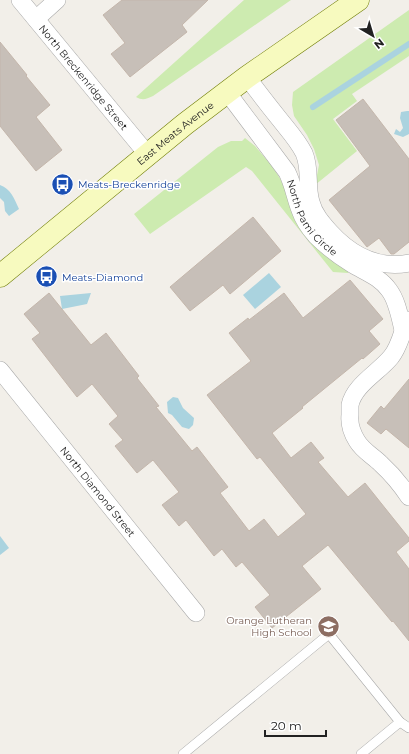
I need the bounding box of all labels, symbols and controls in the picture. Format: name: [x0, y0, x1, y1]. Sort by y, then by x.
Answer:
north arrow: [353, 16, 393, 56]
street label: North Breckenridge Street: [36, 22, 131, 133]
text: N: [371, 36, 387, 52]
street label: East Meats Avenue: [134, 99, 216, 168]
bus stop icon: Meats-Breckenridge: [50, 171, 76, 197]
place label: Meats-Breckenridge: [78, 178, 180, 191]
street label: North Pami Circle: [284, 178, 340, 259]
bus stop icon: Meats-Diamond: [34, 264, 60, 290]
place label: Meats-Diamond: [62, 271, 143, 284]
street label: North Diamond Street: [57, 444, 138, 540]
school or university icon: Orange Lutheran High School: [315, 613, 341, 639]
place label: Orange Lutheran High School: [226, 614, 312, 639]
scale bar: [265, 712, 326, 738]
text: 20 m: [271, 718, 302, 733]

